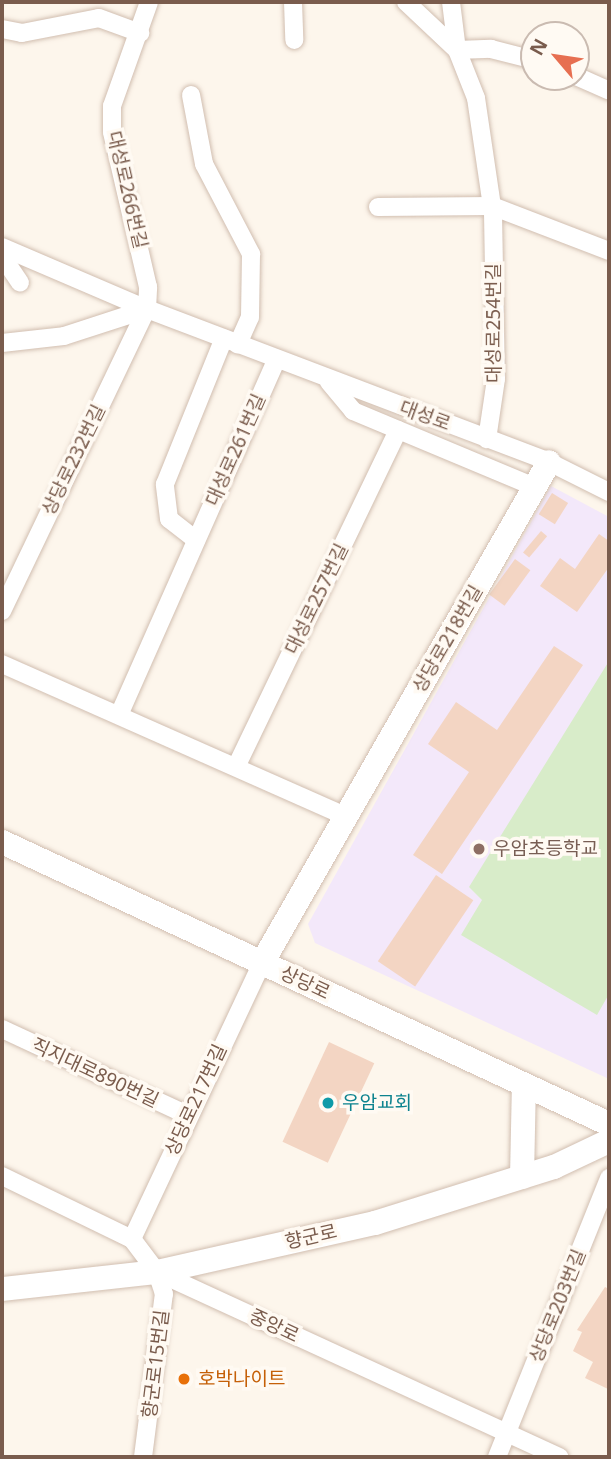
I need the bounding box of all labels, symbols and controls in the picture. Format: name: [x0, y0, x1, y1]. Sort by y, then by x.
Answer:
north arrow: [520, 21, 590, 91]
text: N: [523, 34, 553, 60]
street label: 대성로266번길: [102, 129, 152, 251]
street label: 대성로254번길: [483, 263, 505, 383]
street label: 대성로261번길: [201, 391, 271, 509]
street label: 대성로: [396, 396, 454, 436]
street label: 상당로232번길: [37, 401, 111, 519]
street label: 대성로257번길: [280, 540, 354, 658]
street label: 상당로218번길: [408, 581, 488, 697]
place label: 우암초등학교: [493, 838, 598, 860]
marker: 우암초등학교: [471, 841, 487, 857]
street label: 상당로: [276, 962, 334, 1004]
street label: 직지대로890번길: [28, 1034, 162, 1112]
street label: 상당로217번길: [160, 1041, 232, 1159]
place label: 우암교회: [342, 1092, 412, 1114]
marker: 우암교회: [320, 1095, 336, 1111]
street label: 향군로: [283, 1220, 339, 1254]
street label: 상당로203번길: [525, 1246, 591, 1366]
street label: 중앙로: [245, 1305, 303, 1347]
street label: 향군로15번길: [138, 1308, 174, 1420]
place label: 호박나이트: [198, 1368, 285, 1390]
marker: 호박나이트: [176, 1371, 192, 1387]

